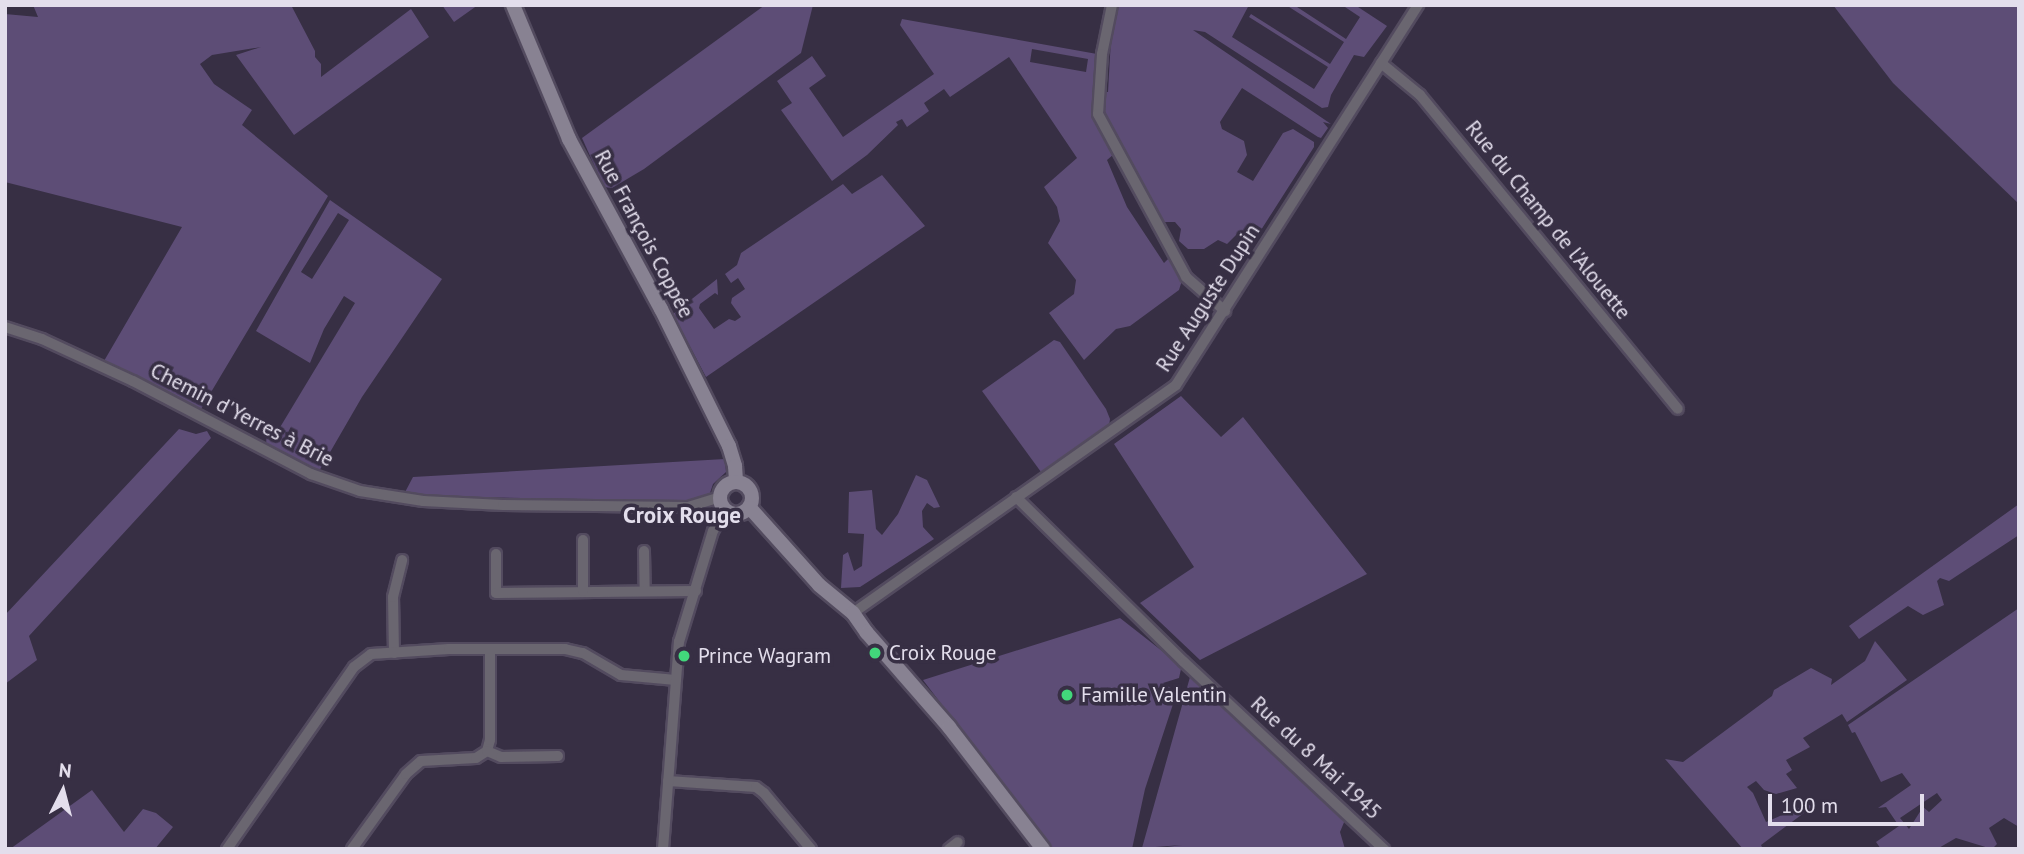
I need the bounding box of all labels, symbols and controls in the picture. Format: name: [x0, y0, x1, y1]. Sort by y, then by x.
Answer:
street label: Rue du Champ de l'Alouette: [1460, 116, 1636, 324]
street label: Rue François Coppée: [589, 146, 699, 322]
street label: Rue Auguste Dupin: [1151, 219, 1265, 377]
street label: Chemin d'Yerres à Brie: [146, 358, 338, 472]
district label: Croix Rouge: [623, 501, 741, 529]
place label: Croix Rouge: [889, 640, 997, 666]
place label: Prince Wagram: [698, 643, 831, 669]
marker: Croix Rouge: [867, 645, 883, 661]
marker: Prince Wagram: [676, 648, 692, 664]
place label: Famille Valentin: [1081, 682, 1227, 708]
marker: Famille Valentin: [1059, 687, 1075, 703]
street label: Rue du 8 Mai 1945: [1246, 691, 1386, 825]
north arrow: [28, 756, 98, 826]
text: N: [58, 758, 73, 783]
scale bar: [1772, 780, 1928, 824]
text: 100 m: [1781, 792, 1838, 819]

